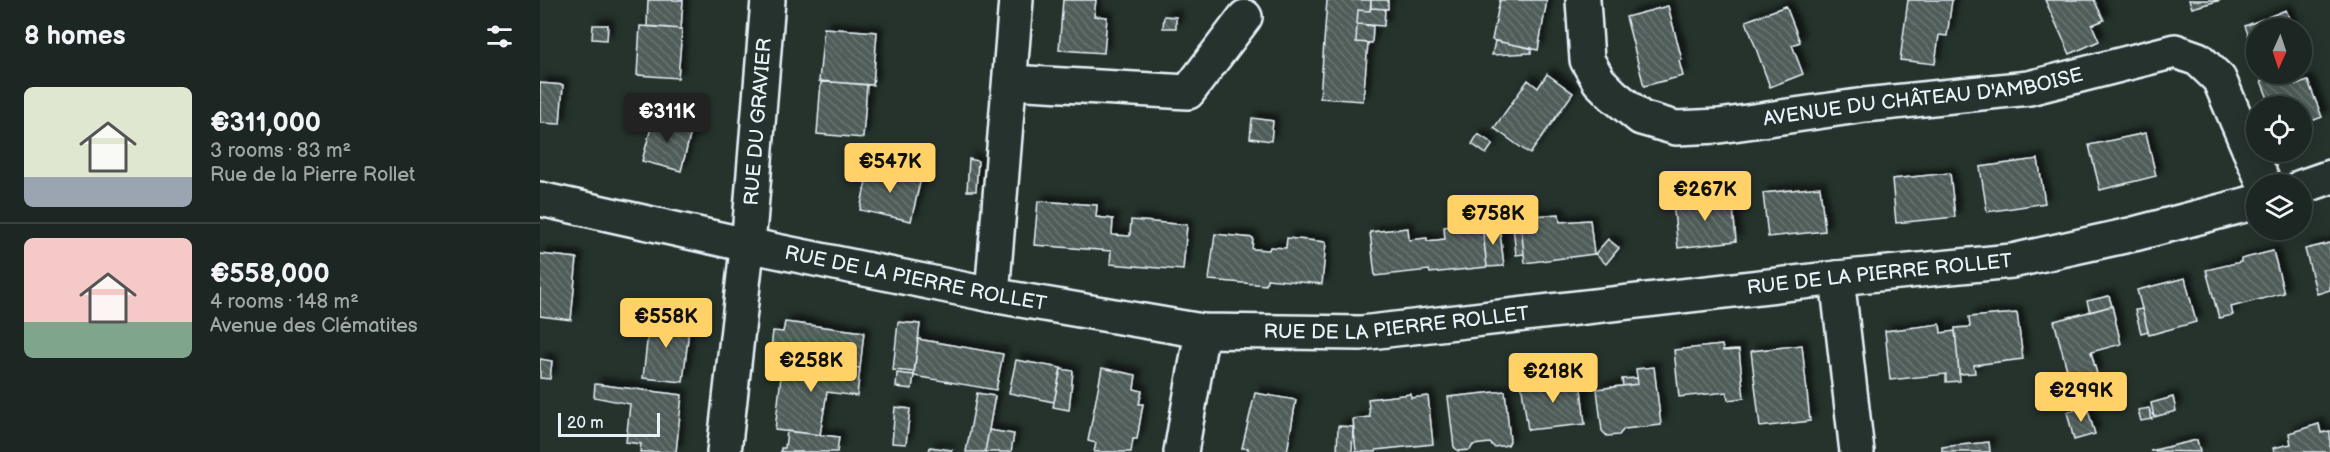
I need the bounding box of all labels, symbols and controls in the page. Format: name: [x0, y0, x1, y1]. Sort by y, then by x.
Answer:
north arrow: [2246, 18, 2312, 84]
map controls: [2246, 18, 2312, 240]
icon: filters: [483, 20, 516, 53]
text: 8 homes: [24, 21, 126, 52]
street label: RUE DU GRAVIER: [739, 37, 777, 206]
street label: AVENUE DU CHÂTEAU D'AMBOISE: [1762, 63, 2085, 131]
pin: €311K: [625, 93, 709, 144]
button: locate: [2246, 96, 2312, 162]
text: €311K: [638, 100, 696, 124]
text: €311,000: [210, 108, 321, 139]
icon: home: [72, 111, 144, 183]
text: 3 rooms · 83 m²: [210, 139, 351, 163]
pin: €547K: [848, 143, 932, 194]
text: €547K: [858, 150, 922, 174]
text: Rue de la Pierre Rollet: [210, 163, 415, 187]
pin: €267K: [1663, 171, 1747, 222]
button: layers: [2246, 174, 2312, 240]
text: €267K: [1673, 178, 1737, 202]
pin: €758K: [1451, 195, 1535, 246]
text: €758K: [1461, 202, 1525, 226]
street label: RUE DE LA PIERRE ROLLET: [782, 241, 1048, 316]
street label: RUE DE LA PIERRE ROLLET: [1746, 249, 2013, 300]
text: €558,000: [210, 259, 330, 290]
icon: home: [72, 262, 144, 334]
text: 4 rooms · 148 m²: [210, 290, 359, 314]
pin: €558K: [624, 298, 708, 349]
street label: RUE DE LA PIERRE ROLLET: [1263, 302, 1530, 346]
text: €558K: [634, 305, 698, 329]
text: Avenue des Clématites: [210, 314, 418, 338]
pin: €258K: [769, 342, 853, 393]
text: €258K: [779, 349, 843, 373]
pin: €218K: [1511, 353, 1595, 404]
text: €218K: [1523, 360, 1583, 384]
pin: €299K: [2039, 372, 2123, 423]
text: €299K: [2049, 379, 2113, 403]
scale bar: [558, 410, 660, 438]
text: 20 m: [567, 414, 603, 433]

